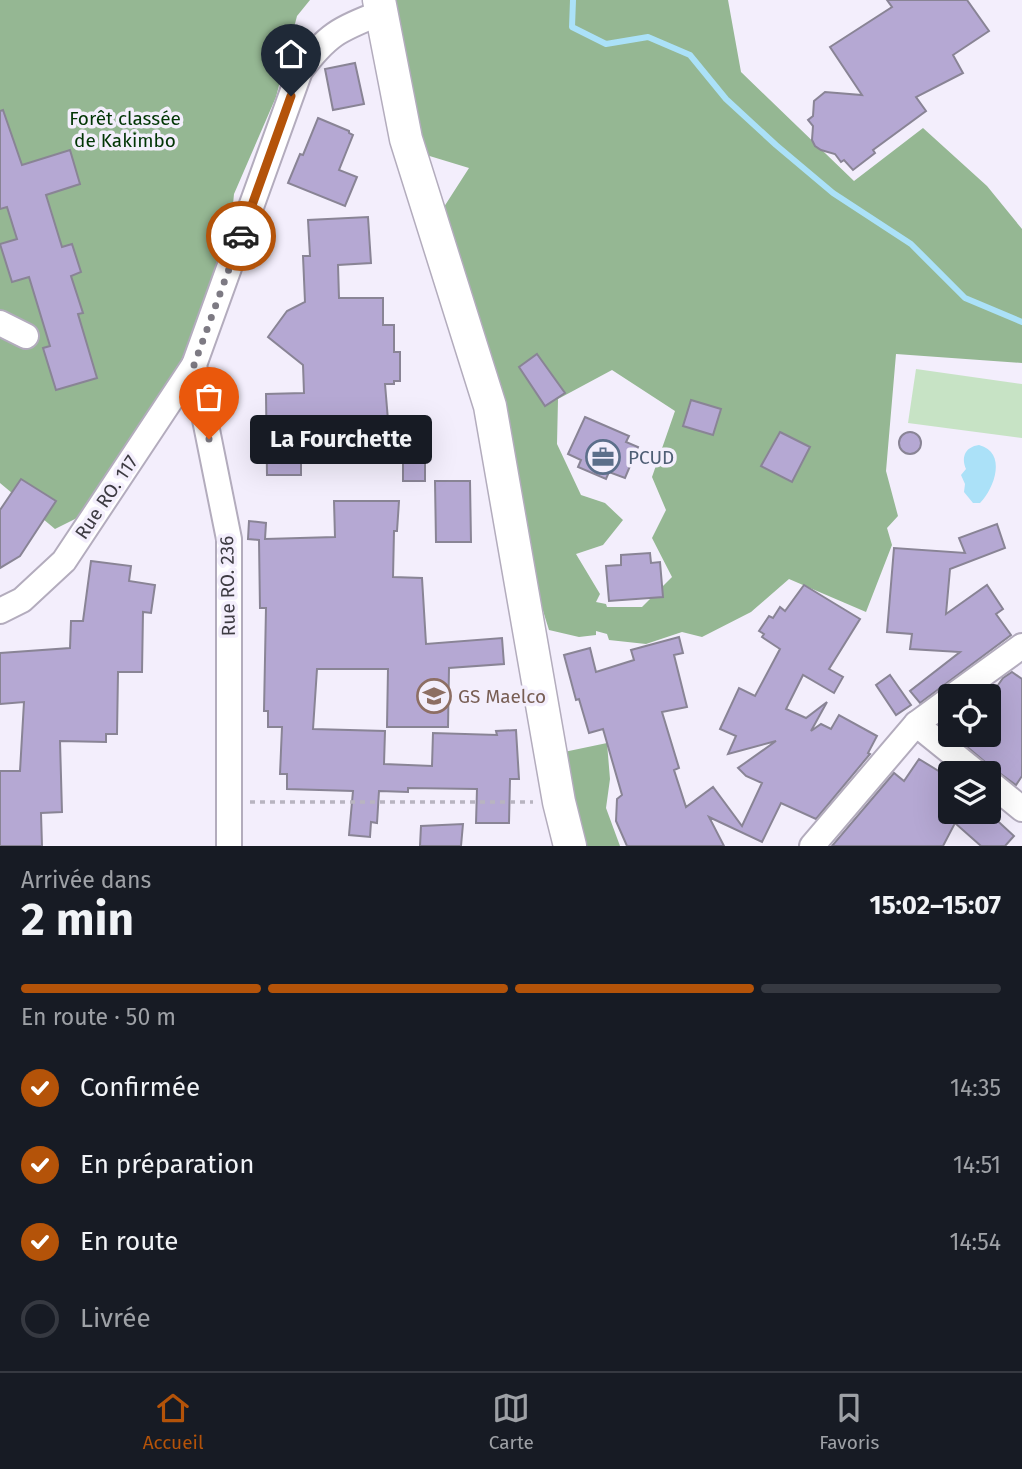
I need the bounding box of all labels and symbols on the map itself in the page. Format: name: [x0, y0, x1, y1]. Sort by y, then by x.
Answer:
pin: [261, 24, 321, 96]
park label: Forêt classée de Kakimbo: [69, 107, 181, 152]
courier: [206, 201, 276, 271]
pin: [179, 367, 239, 439]
callout: La Fourchette: [251, 414, 433, 464]
office icon: PCUD: [584, 438, 622, 476]
place label: PCUD: [628, 446, 674, 469]
street label: Rue RO. 117: [70, 451, 143, 544]
street label: Rue RO. 236: [215, 536, 240, 636]
school or university icon: GS Maelco: [415, 677, 453, 715]
place label: GS Maelco: [458, 685, 546, 708]

